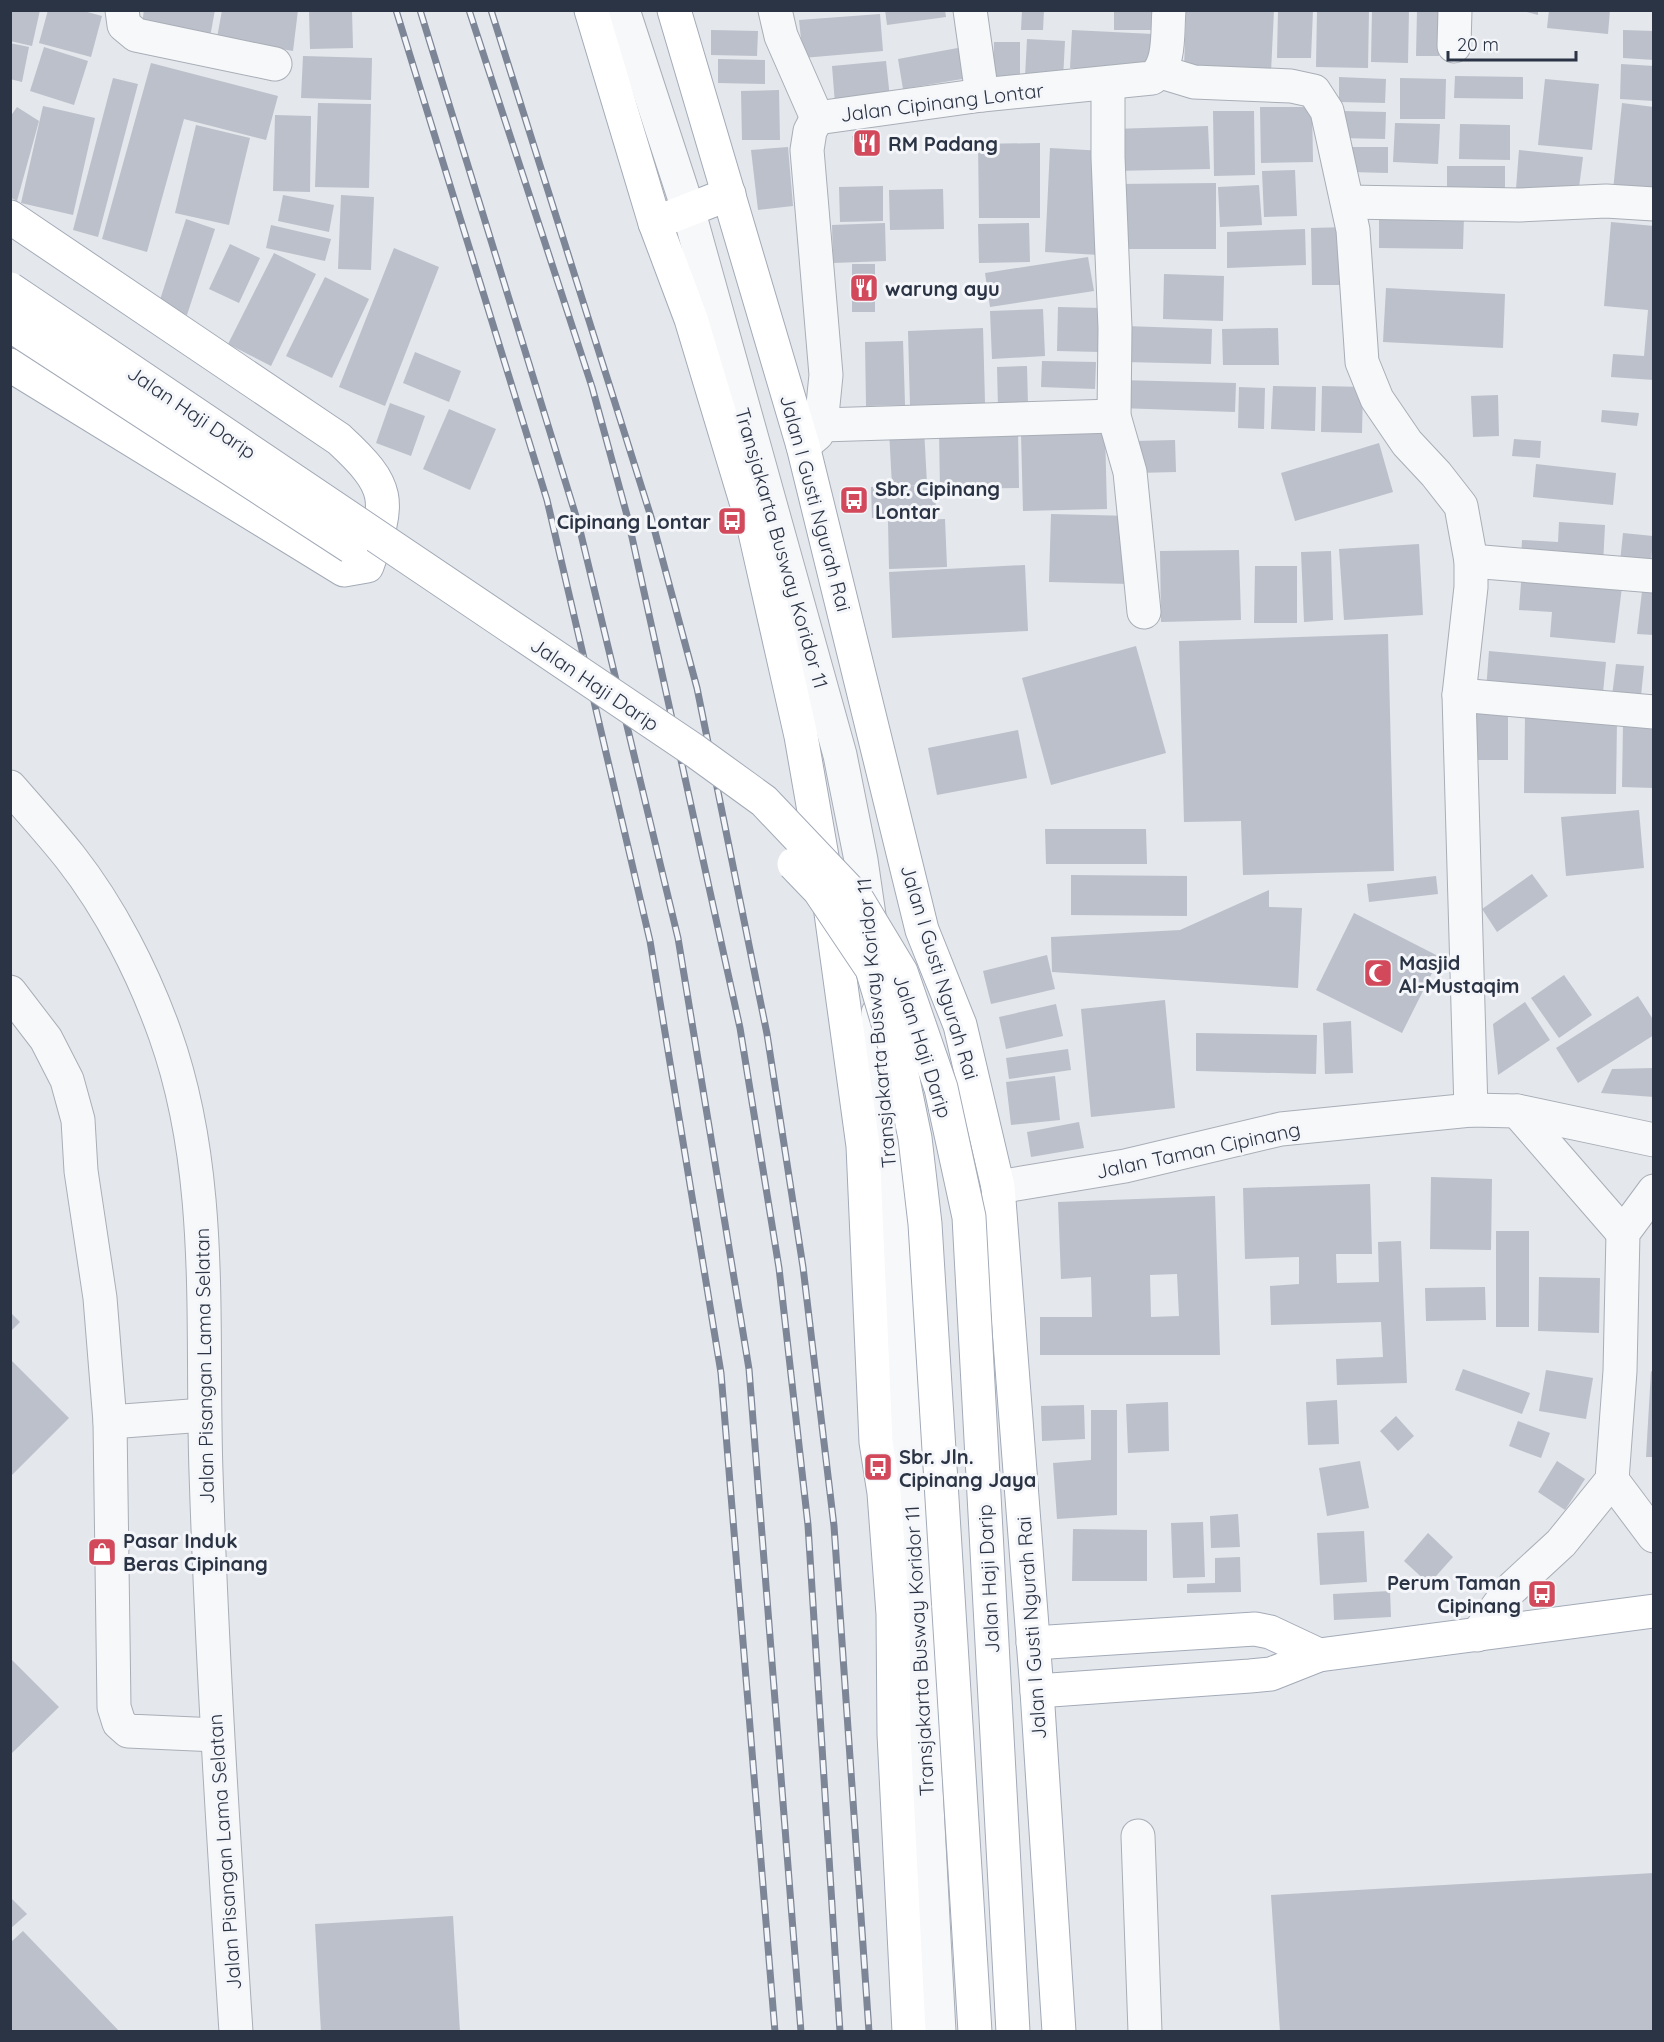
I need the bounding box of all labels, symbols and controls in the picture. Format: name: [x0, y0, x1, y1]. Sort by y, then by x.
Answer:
scale bar: [1448, 24, 1576, 62]
text: 20 m: [1457, 33, 1499, 56]
street label: Jalan Cipinang Lontar: [839, 77, 1046, 127]
restaurant icon: RM Padang: [851, 127, 883, 159]
place label: RM Padang: [888, 131, 998, 156]
restaurant icon: warung ayu: [848, 272, 880, 304]
place label: warung ayu: [885, 276, 1000, 301]
street label: Jalan Haji Darip: [123, 360, 261, 464]
street label: Jalan I Gusti Ngurah Rai: [775, 392, 857, 614]
street label: Transjakarta Busway Koridor 11: [730, 405, 834, 691]
place label: Sbr. Cipinang Lontar: [875, 476, 1000, 524]
bus stop icon: Sbr. Cipinang Lontar: [838, 484, 870, 516]
bus stop icon: Cipinang Lontar: [716, 505, 748, 537]
place label: Cipinang Lontar: [557, 509, 711, 534]
street label: Jalan Haji Darip: [526, 632, 664, 736]
street label: Jalan I Gusti Ngurah Rai: [895, 861, 985, 1083]
street label: Transjakarta Busway Koridor 11: [851, 877, 901, 1169]
place label: Masjid Al-Mustaqim: [1399, 950, 1519, 998]
mosque icon: Masjid Al-Mustaqim: [1362, 957, 1394, 989]
street label: Jalan Haji Darip: [888, 971, 958, 1121]
street label: Jalan Taman Cipinang: [1094, 1116, 1302, 1184]
street label: Jalan Pisangan Lama Selatan: [189, 1228, 219, 1504]
place label: Sbr. Jln. Cipinang Jaya: [899, 1444, 1036, 1492]
bus stop icon: Sbr. Jln. Cipinang Jaya: [862, 1451, 894, 1483]
street label: Jalan Haji Darip: [972, 1504, 1004, 1654]
street label: Transjakarta Busway Koridor 11: [899, 1505, 939, 1797]
street label: Jalan I Gusti Ngurah Rai: [1011, 1516, 1051, 1740]
place label: Pasar Induk Beras Cipinang: [123, 1528, 268, 1576]
shop icon: Pasar Induk Beras Cipinang: [86, 1536, 118, 1568]
place label: Perum Taman Cipinang: [1387, 1570, 1521, 1618]
bus stop icon: Perum Taman Cipinang: [1526, 1578, 1558, 1610]
street label: Jalan Pisangan Lama Selatan: [202, 1713, 246, 1991]

